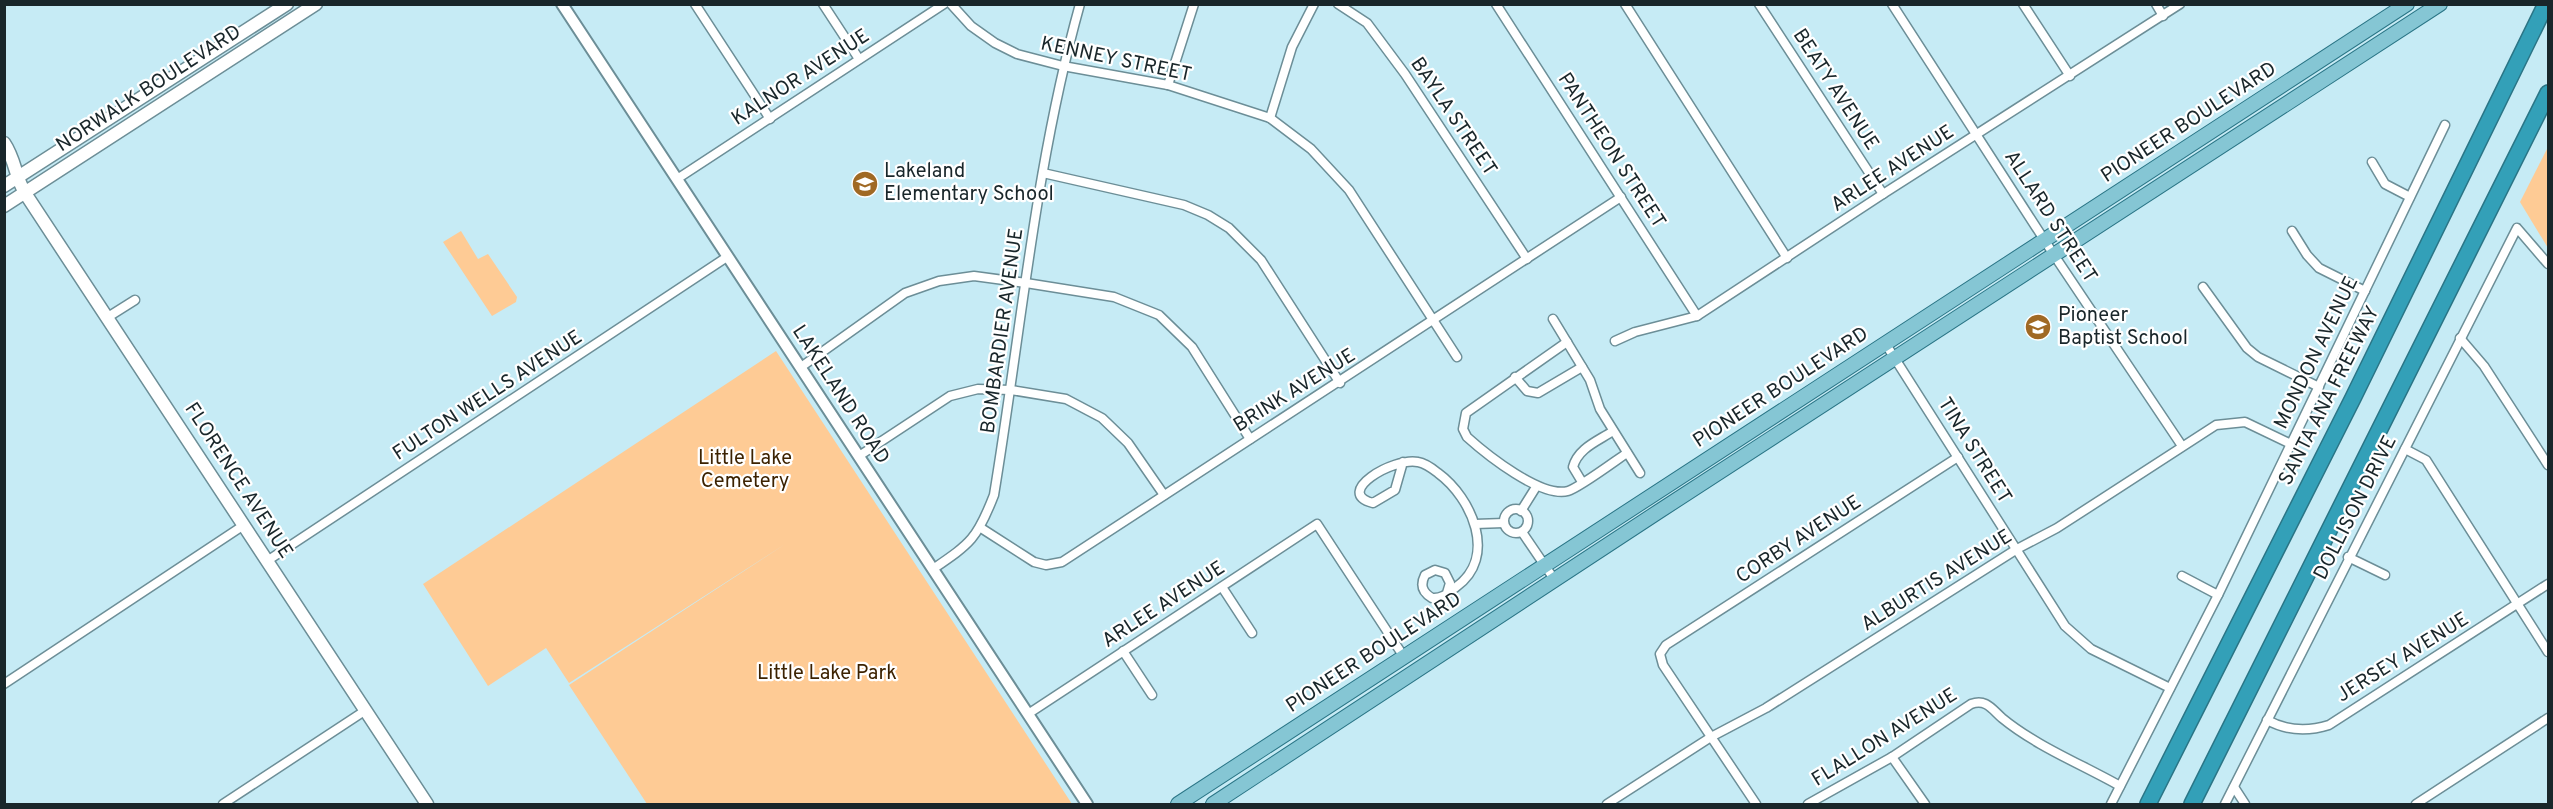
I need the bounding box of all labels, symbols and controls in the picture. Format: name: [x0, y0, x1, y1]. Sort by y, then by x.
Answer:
street label: NORWALK BOULEVARD: [52, 19, 246, 159]
street label: KALNOR AVENUE: [727, 24, 875, 132]
street label: BEATY AVENUE: [1786, 24, 1884, 156]
street label: KENNEY STREET: [1038, 31, 1194, 89]
street label: BAYLA STREET: [1404, 53, 1502, 181]
street label: PIONEER BOULEVARD: [2096, 57, 2282, 189]
street label: PANTHEON STREET: [1551, 68, 1671, 234]
street label: ARLEE AVENUE: [1827, 120, 1959, 218]
street label: ALLARD STREET: [1998, 146, 2102, 288]
place label: Lakeland Elementary School: [884, 159, 1054, 208]
school or university icon: Lakeland Elementary School: [850, 169, 880, 199]
street label: BOMBARDIER AVENUE: [976, 227, 1030, 435]
street label: MONDON AVENUE: [2269, 272, 2365, 434]
street label: SANTA ANA FREEWAY: [2274, 302, 2387, 490]
place label: Pioneer Baptist School: [2058, 303, 2188, 352]
school or university icon: Pioneer Baptist School: [2023, 312, 2053, 342]
street label: LAKELAND ROAD: [785, 321, 895, 469]
street label: PIONEER BOULEVARD: [1688, 322, 1874, 454]
street label: FULTON WELLS AVENUE: [388, 325, 588, 467]
street label: BRINK AVENUE: [1229, 343, 1361, 439]
street label: TINA STREET: [1931, 393, 2017, 509]
street label: FLORENCE AVENUE: [178, 398, 298, 564]
street label: DOLLISON DRIVE: [2308, 431, 2404, 585]
park label: Little Lake Cemetery: [698, 446, 792, 495]
street label: CORBY AVENUE: [1731, 490, 1867, 590]
street label: ALBURTIS AVENUE: [1857, 524, 2017, 638]
street label: ARLEE AVENUE: [1098, 556, 1230, 654]
street label: PIONEER BOULEVARD: [1281, 587, 1467, 719]
street label: JERSEY AVENUE: [2332, 607, 2474, 709]
park label: Little Lake Park: [757, 661, 897, 687]
street label: FLALLON AVENUE: [1807, 683, 1963, 793]

